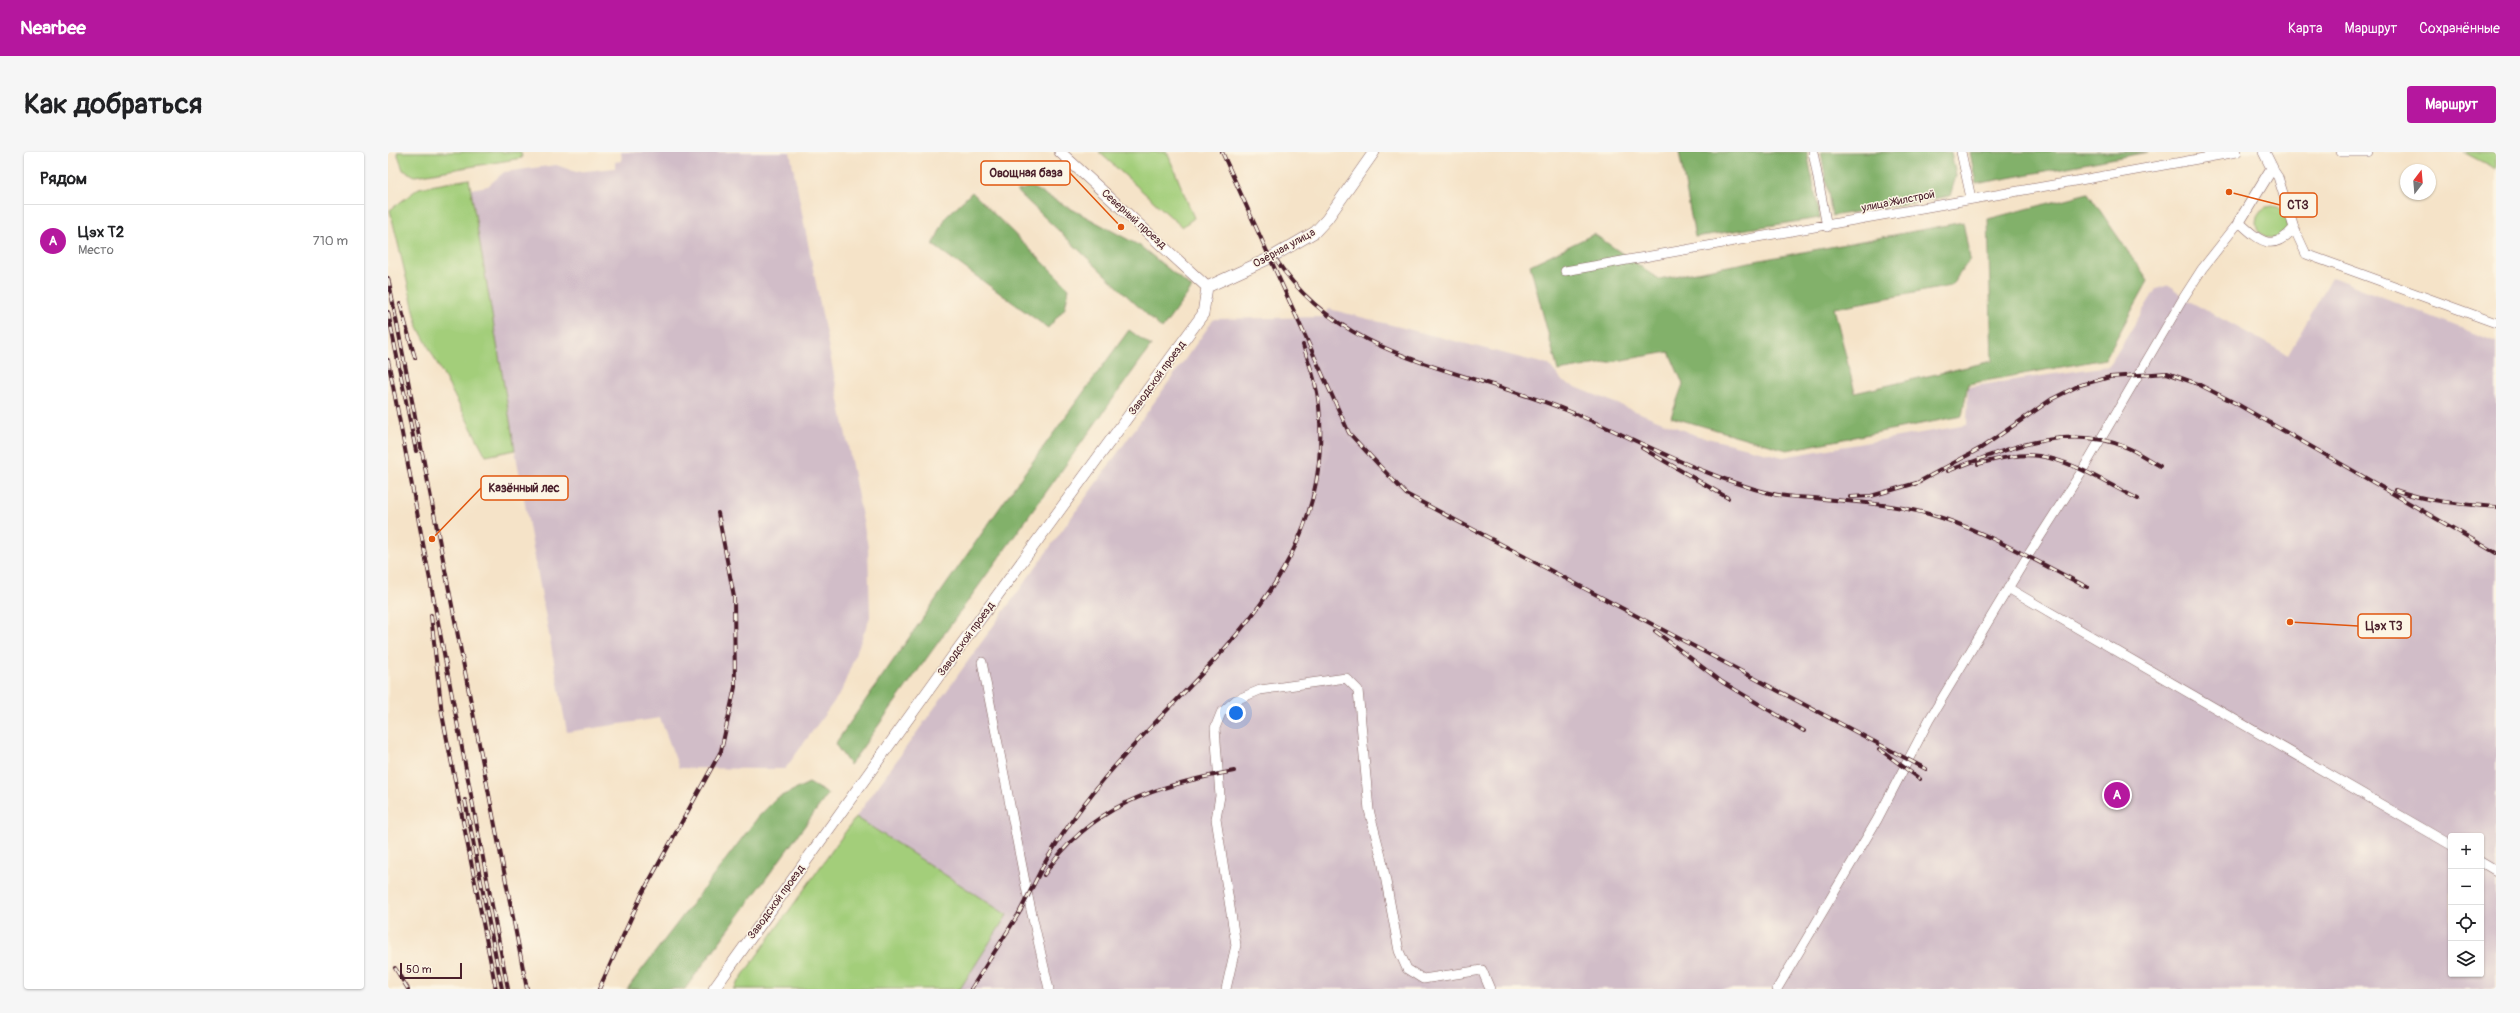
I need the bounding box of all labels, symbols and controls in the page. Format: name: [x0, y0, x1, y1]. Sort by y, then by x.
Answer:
text: Nearbee: [20, 16, 86, 40]
text: Карта: [2288, 20, 2323, 37]
text: Маршрут: [2345, 20, 2397, 37]
text: Сохранённые: [2419, 20, 2500, 37]
button: Маршрут: [2407, 86, 2496, 123]
text: Как добраться: [24, 87, 202, 122]
callout: Овощная база: [981, 161, 1070, 185]
north arrow: [2400, 164, 2436, 200]
text: Овощная база: [989, 166, 1063, 181]
text: Рядом: [40, 168, 87, 189]
street label: Северный проезд: [1099, 187, 1169, 252]
street label: улица Жилстрой: [1859, 188, 1936, 215]
callout: СТЗ: [2280, 193, 2317, 217]
text: СТЗ: [2287, 198, 2309, 213]
text: Цэх Т2: [78, 223, 124, 242]
street label: Озёрная улица: [1251, 226, 1317, 270]
text: A: [49, 233, 57, 249]
text: 710 m: [313, 233, 348, 249]
text: Место: [78, 242, 114, 258]
street label: Заводской проезд: [1126, 338, 1188, 418]
callout: Казённый лес: [481, 476, 568, 500]
text: Казённый лес: [488, 481, 560, 496]
street label: Заводской проезд: [935, 599, 997, 679]
callout: Цэх Т3: [2358, 614, 2411, 638]
text: Цэх Т3: [2366, 619, 2403, 634]
your location: [1226, 703, 1246, 723]
pin: A: [2104, 780, 2130, 810]
map controls: [2448, 833, 2484, 977]
button: +: [2448, 833, 2484, 869]
street label: Заводской проезд: [745, 862, 807, 942]
button: −: [2448, 869, 2484, 905]
button: locate: [2448, 905, 2484, 941]
button: layers: [2448, 941, 2484, 977]
scale bar: [400, 961, 462, 980]
text: 50 m: [406, 963, 432, 976]

